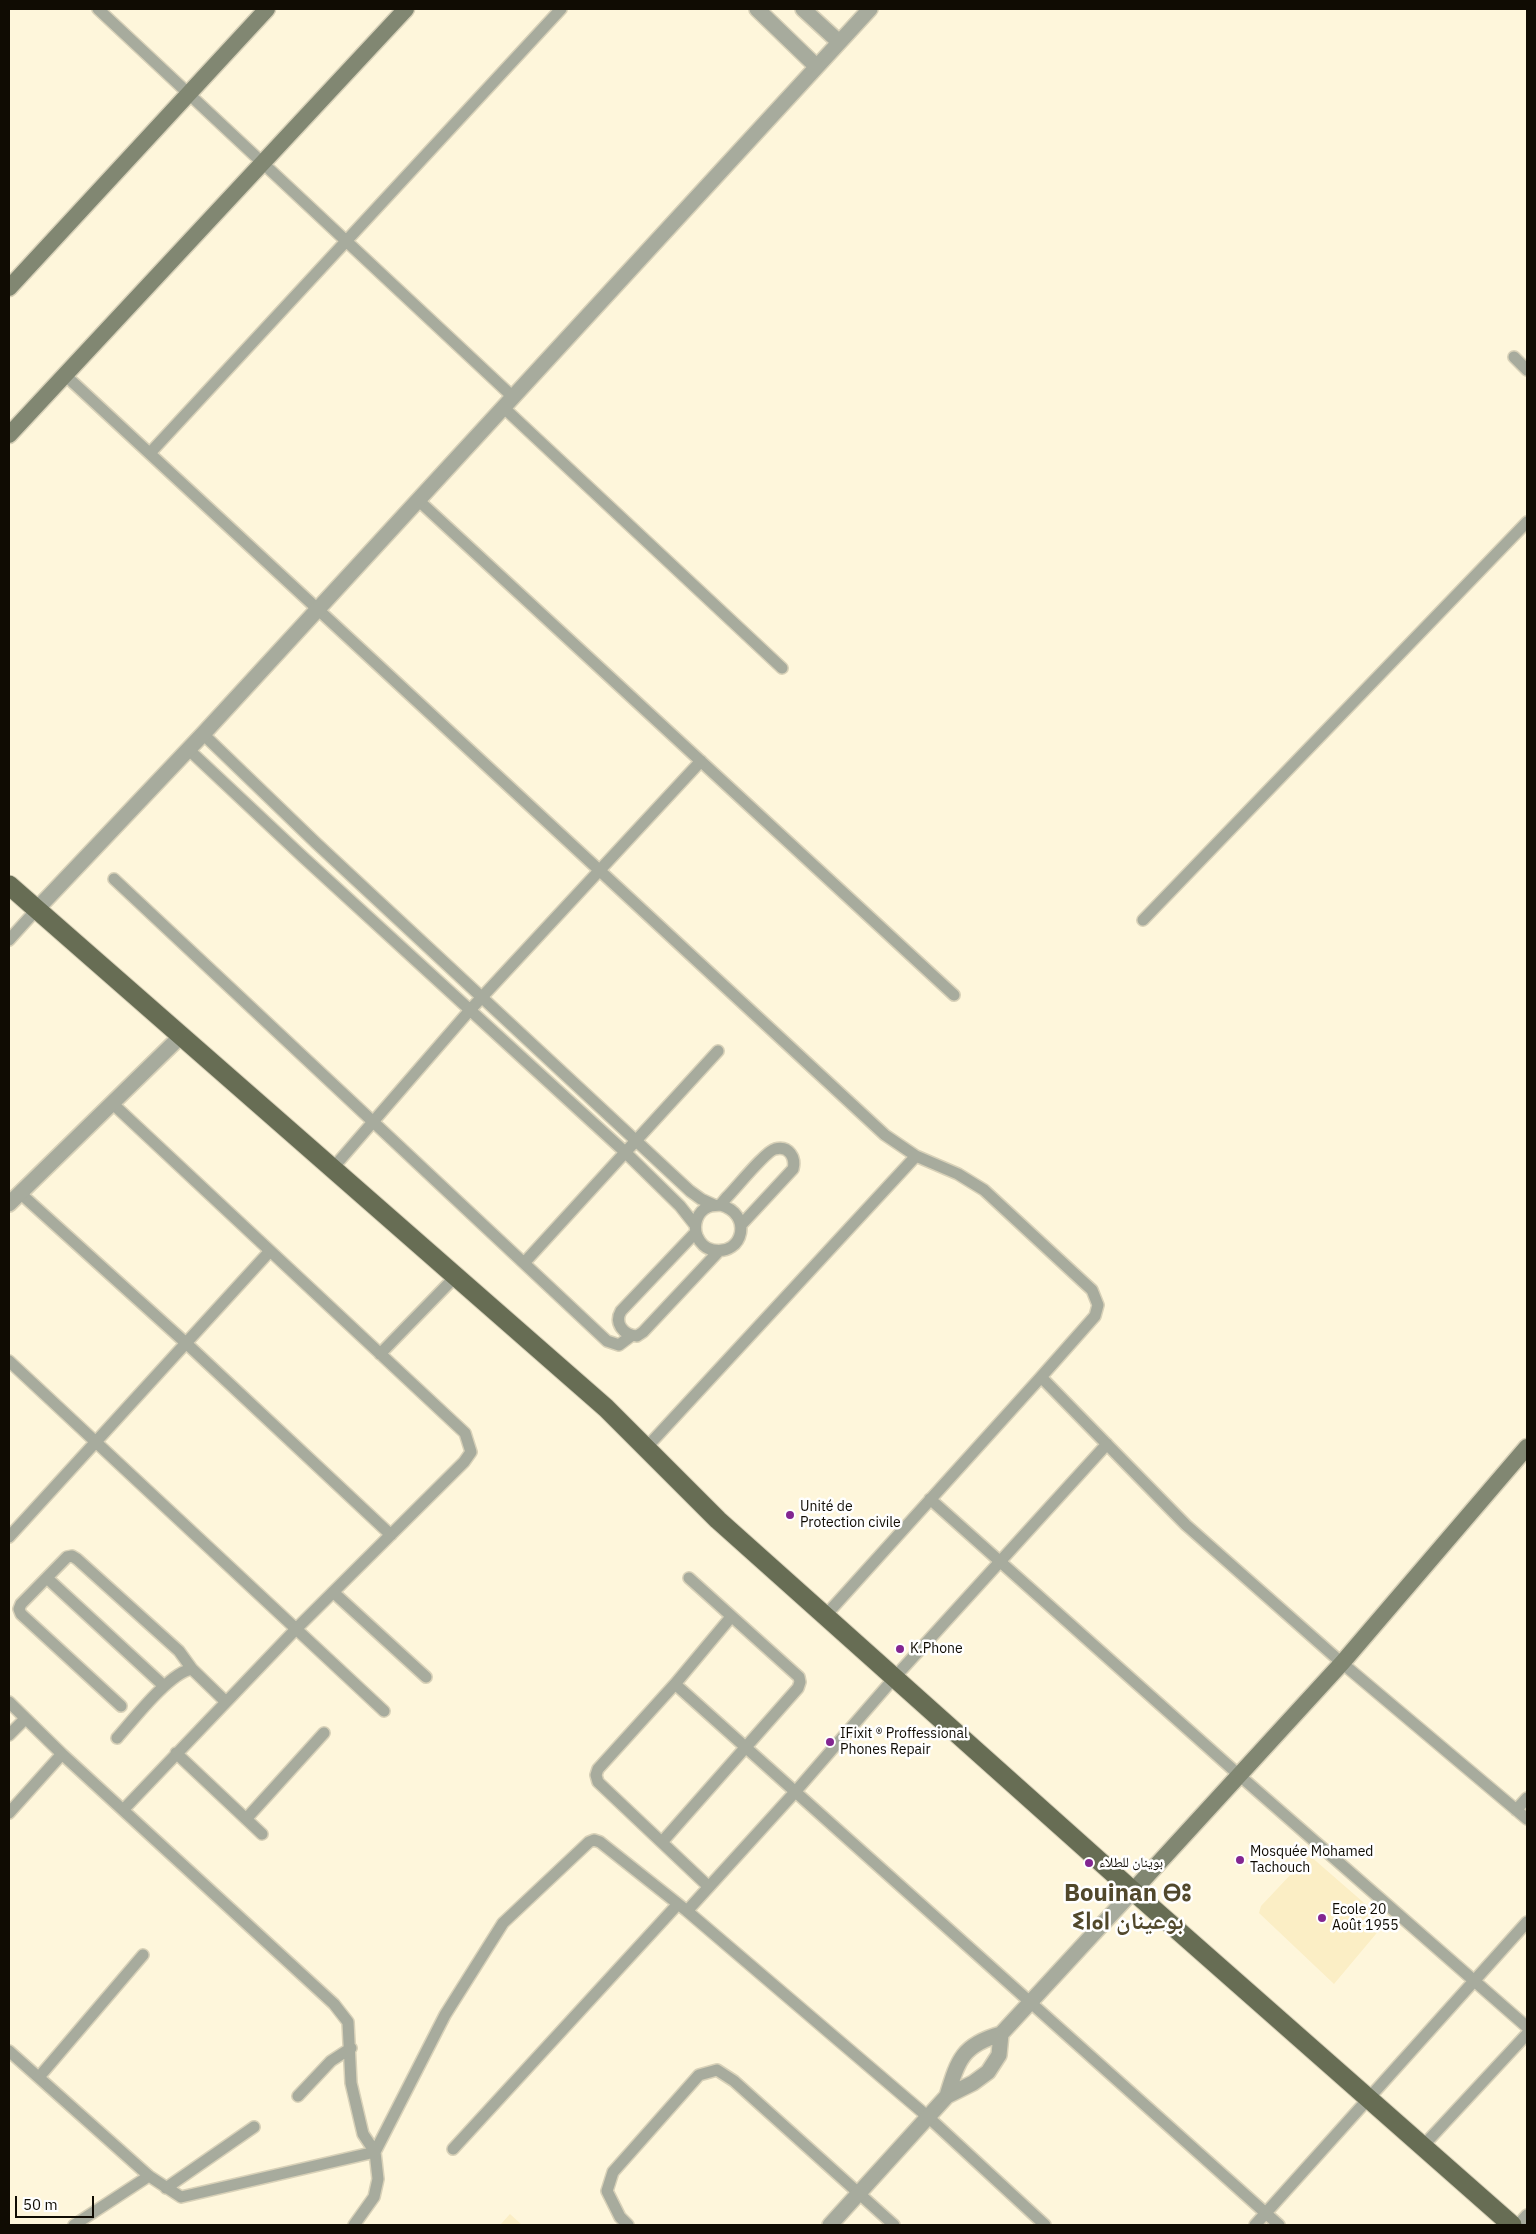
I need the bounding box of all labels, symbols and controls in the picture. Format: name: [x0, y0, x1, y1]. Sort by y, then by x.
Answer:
place label: Unité de Protection civile: [800, 1499, 901, 1531]
marker: Unité de Protection civile: [784, 1509, 796, 1521]
place label: K.Phone: [910, 1641, 963, 1657]
marker: K.Phone: [894, 1643, 906, 1655]
place label: IFixit ® Proffessional Phones Repair: [840, 1726, 968, 1758]
marker: IFixit ® Proffessional Phones Repair: [824, 1736, 836, 1748]
place label: Mosquée Mohamed Tachouch: [1250, 1844, 1373, 1876]
marker: Mosquée Mohamed Tachouch: [1234, 1854, 1246, 1866]
place label: بوينان للطلاء: [1099, 1855, 1163, 1871]
marker: بوينان للطلاء: [1083, 1857, 1095, 1869]
district label: Bouinan ⴱⵓ ⵉⵏⴰⵏ بوعينان: [1064, 1880, 1192, 1936]
place label: Ecole 20 Août 1955: [1332, 1902, 1399, 1934]
marker: Ecole 20 Août 1955: [1316, 1912, 1328, 1924]
scale bar: [18, 2186, 96, 2218]
text: 50 m: [23, 2195, 58, 2214]

